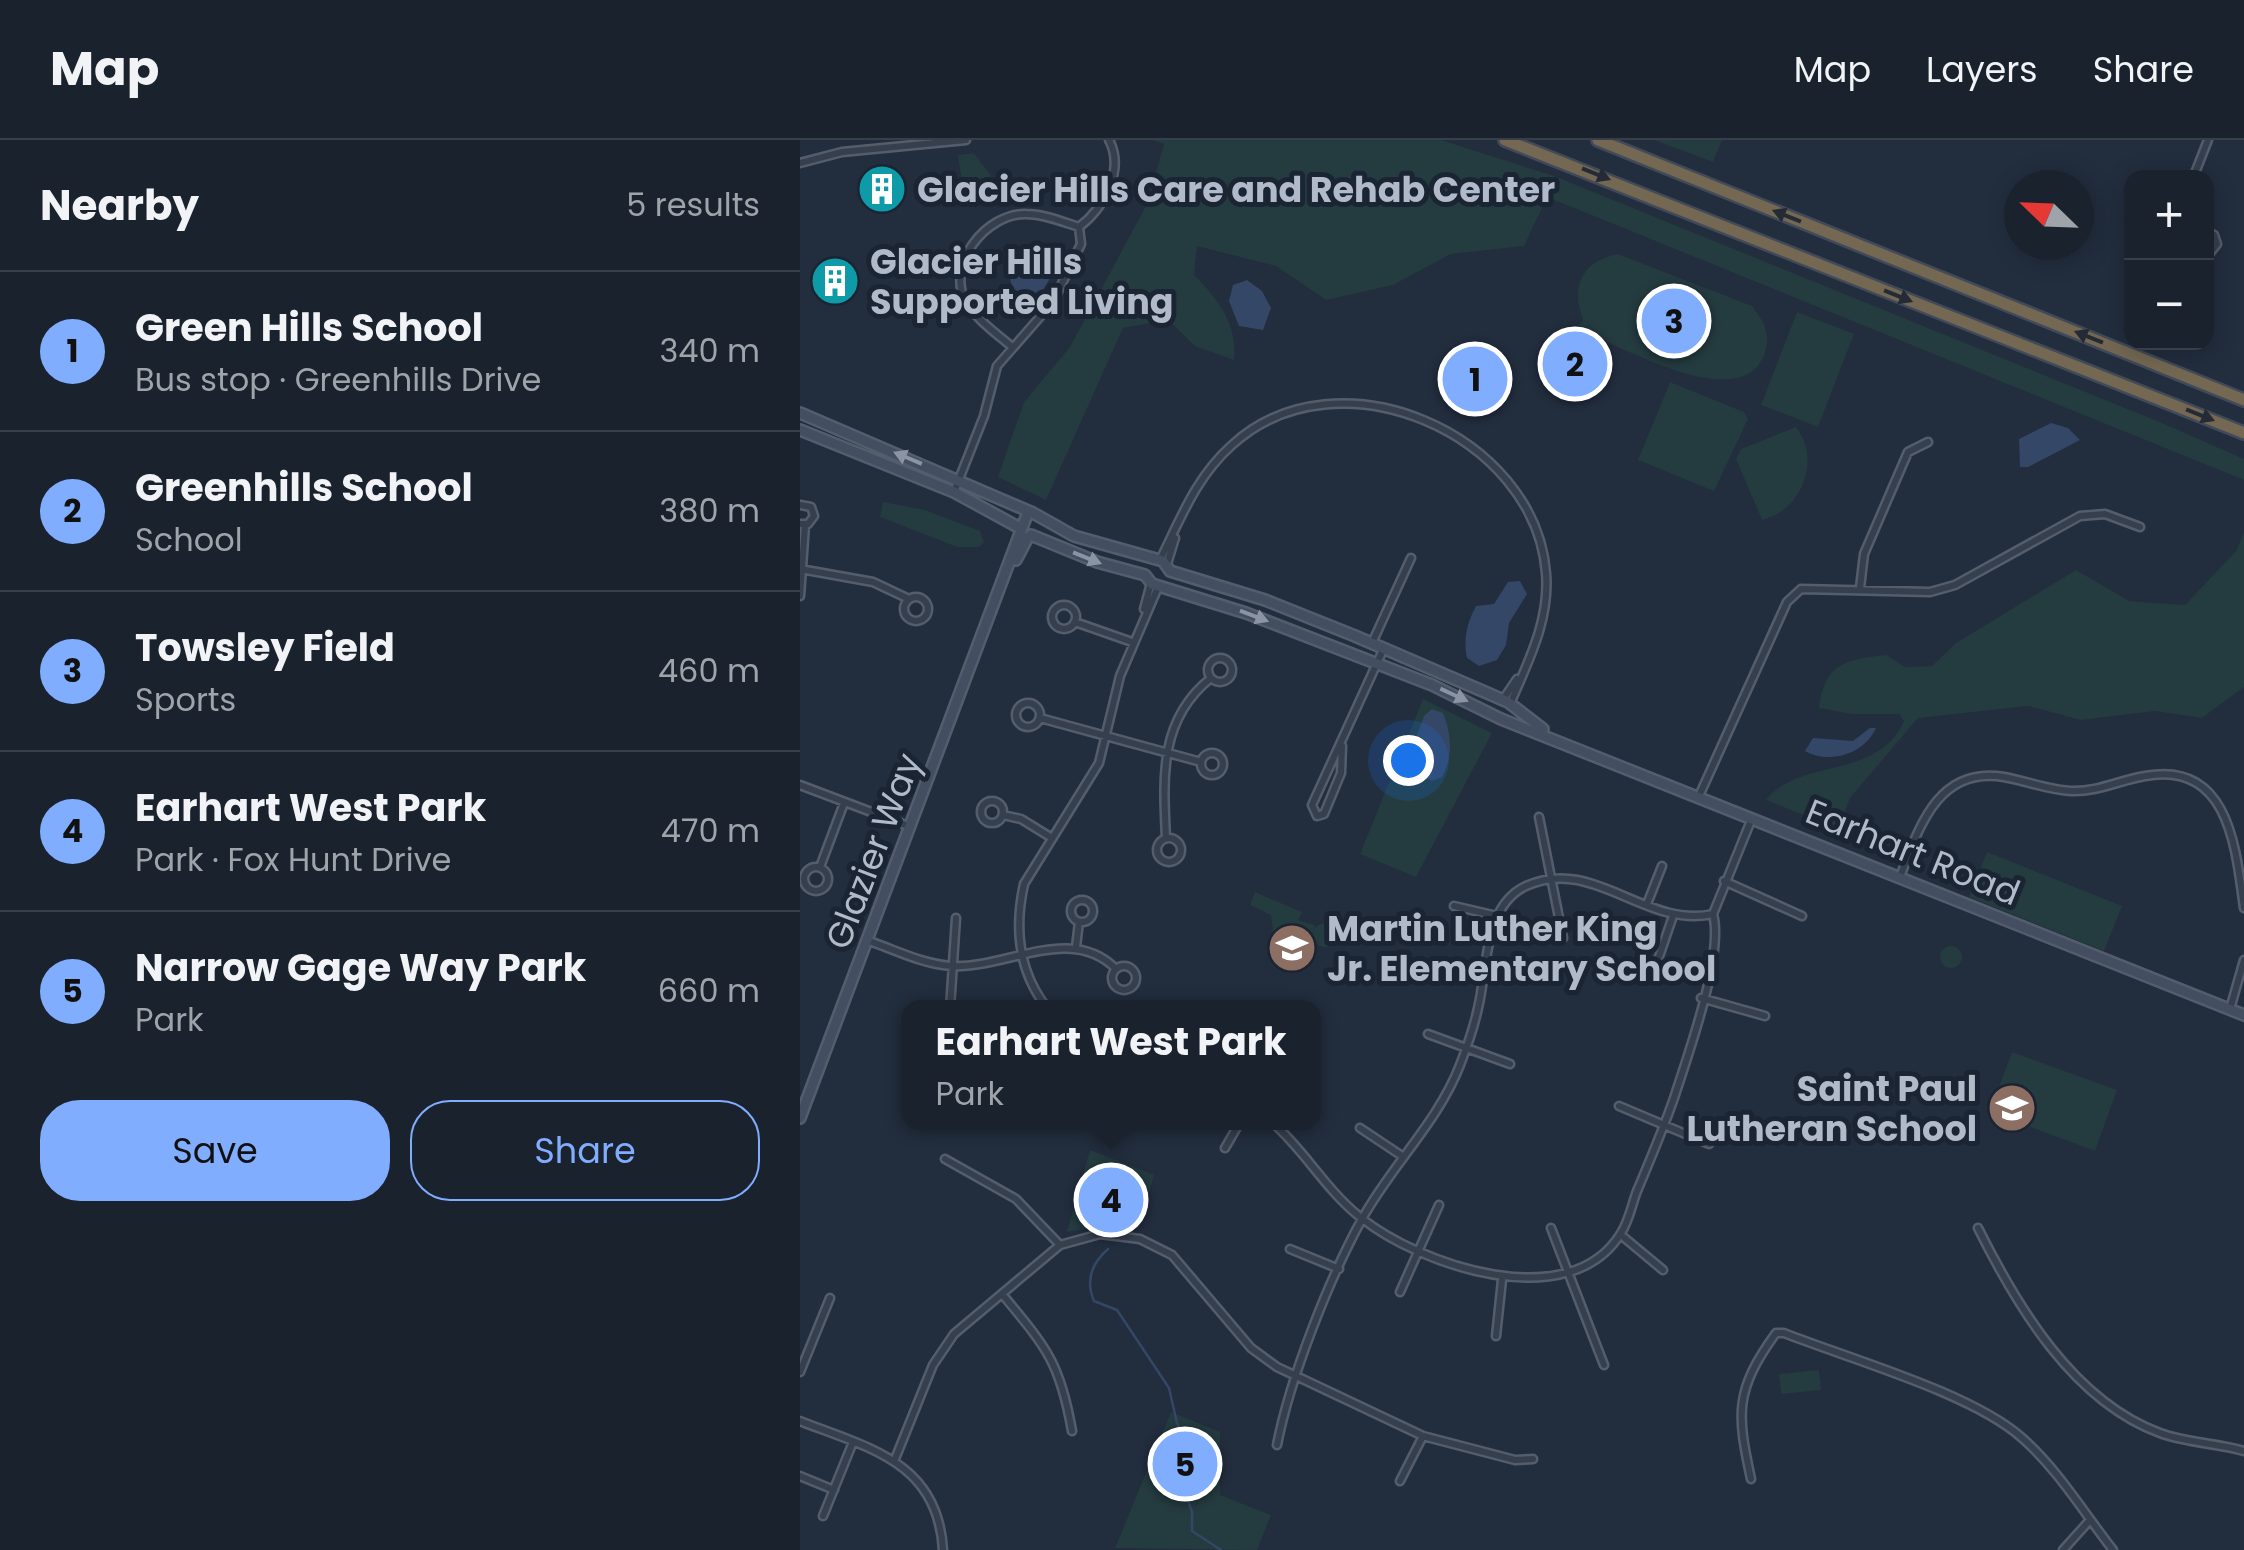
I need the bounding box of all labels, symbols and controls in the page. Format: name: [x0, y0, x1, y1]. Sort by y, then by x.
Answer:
text: Map: [50, 35, 159, 102]
text: Map: [1794, 45, 1871, 94]
text: Layers: [1926, 45, 2038, 94]
text: Share: [2093, 45, 2194, 94]
building icon: Glacier Hills Care and Rehab Center: [856, 163, 908, 215]
place label: Glacier Hills Care and Rehab Center: [917, 165, 1555, 214]
one-way arrow: [1581, 167, 1611, 183]
north arrow: [2004, 170, 2094, 260]
map controls: [2124, 170, 2214, 350]
button: +: [2124, 170, 2214, 260]
text: Nearby: [40, 176, 199, 235]
text: 5 results: [626, 182, 760, 227]
one-way arrow: [1772, 208, 1802, 224]
place label: Glacier Hills Supported Living: [870, 237, 1174, 326]
building icon: Glacier Hills Supported Living: [809, 255, 861, 307]
button: −: [2124, 260, 2214, 350]
pin: 3: [1642, 284, 1706, 358]
one-way arrow: [1883, 288, 1913, 304]
text: Green Hills School: [135, 301, 483, 354]
pin: 2: [1542, 326, 1608, 402]
text: 1: [66, 328, 79, 373]
text: 340 m: [659, 328, 760, 373]
one-way arrow: [2073, 329, 2103, 345]
pin: 1: [1442, 342, 1508, 416]
text: Bus stop · Greenhills Drive: [135, 357, 541, 402]
one-way arrow: [2185, 407, 2215, 423]
one-way arrow: [893, 449, 923, 465]
text: Greenhills School: [135, 461, 473, 514]
text: 2: [63, 488, 82, 533]
text: 380 m: [659, 488, 760, 533]
text: School: [135, 517, 243, 562]
one-way arrow: [1072, 550, 1102, 566]
one-way arrow: [1240, 609, 1270, 625]
text: Towsley Field: [135, 621, 395, 674]
text: 3: [63, 648, 82, 693]
text: 460 m: [658, 648, 760, 693]
text: Sports: [135, 677, 236, 722]
one-way arrow: [1439, 687, 1469, 703]
your location: [1383, 735, 1434, 786]
street label: Glazier Way: [813, 746, 933, 956]
text: Earhart West Park: [135, 781, 486, 834]
street label: Earhart Road: [1799, 787, 2027, 917]
text: 4: [62, 808, 83, 853]
text: 470 m: [661, 808, 760, 853]
text: Park · Fox Hunt Drive: [135, 837, 451, 882]
place label: Martin Luther King Jr. Elementary School: [1327, 904, 1716, 993]
school or university icon: Martin Luther King Jr. Elementary School: [1266, 922, 1318, 974]
text: Narrow Gage Way Park: [135, 941, 586, 994]
text: 5: [62, 968, 83, 1013]
text: 660 m: [658, 968, 760, 1013]
text: Park: [135, 997, 204, 1042]
popup: [901, 1000, 1321, 1130]
text: Earhart West Park: [935, 1015, 1287, 1068]
place label: Saint Paul Lutheran School: [1686, 1064, 1977, 1153]
text: Park: [935, 1071, 1004, 1116]
school or university icon: Saint Paul Lutheran School: [1986, 1082, 2038, 1134]
button: Save: [40, 1100, 390, 1201]
button: Share: [410, 1100, 760, 1201]
pin: 4: [1078, 1162, 1144, 1238]
pin: 5: [1152, 1426, 1218, 1502]

